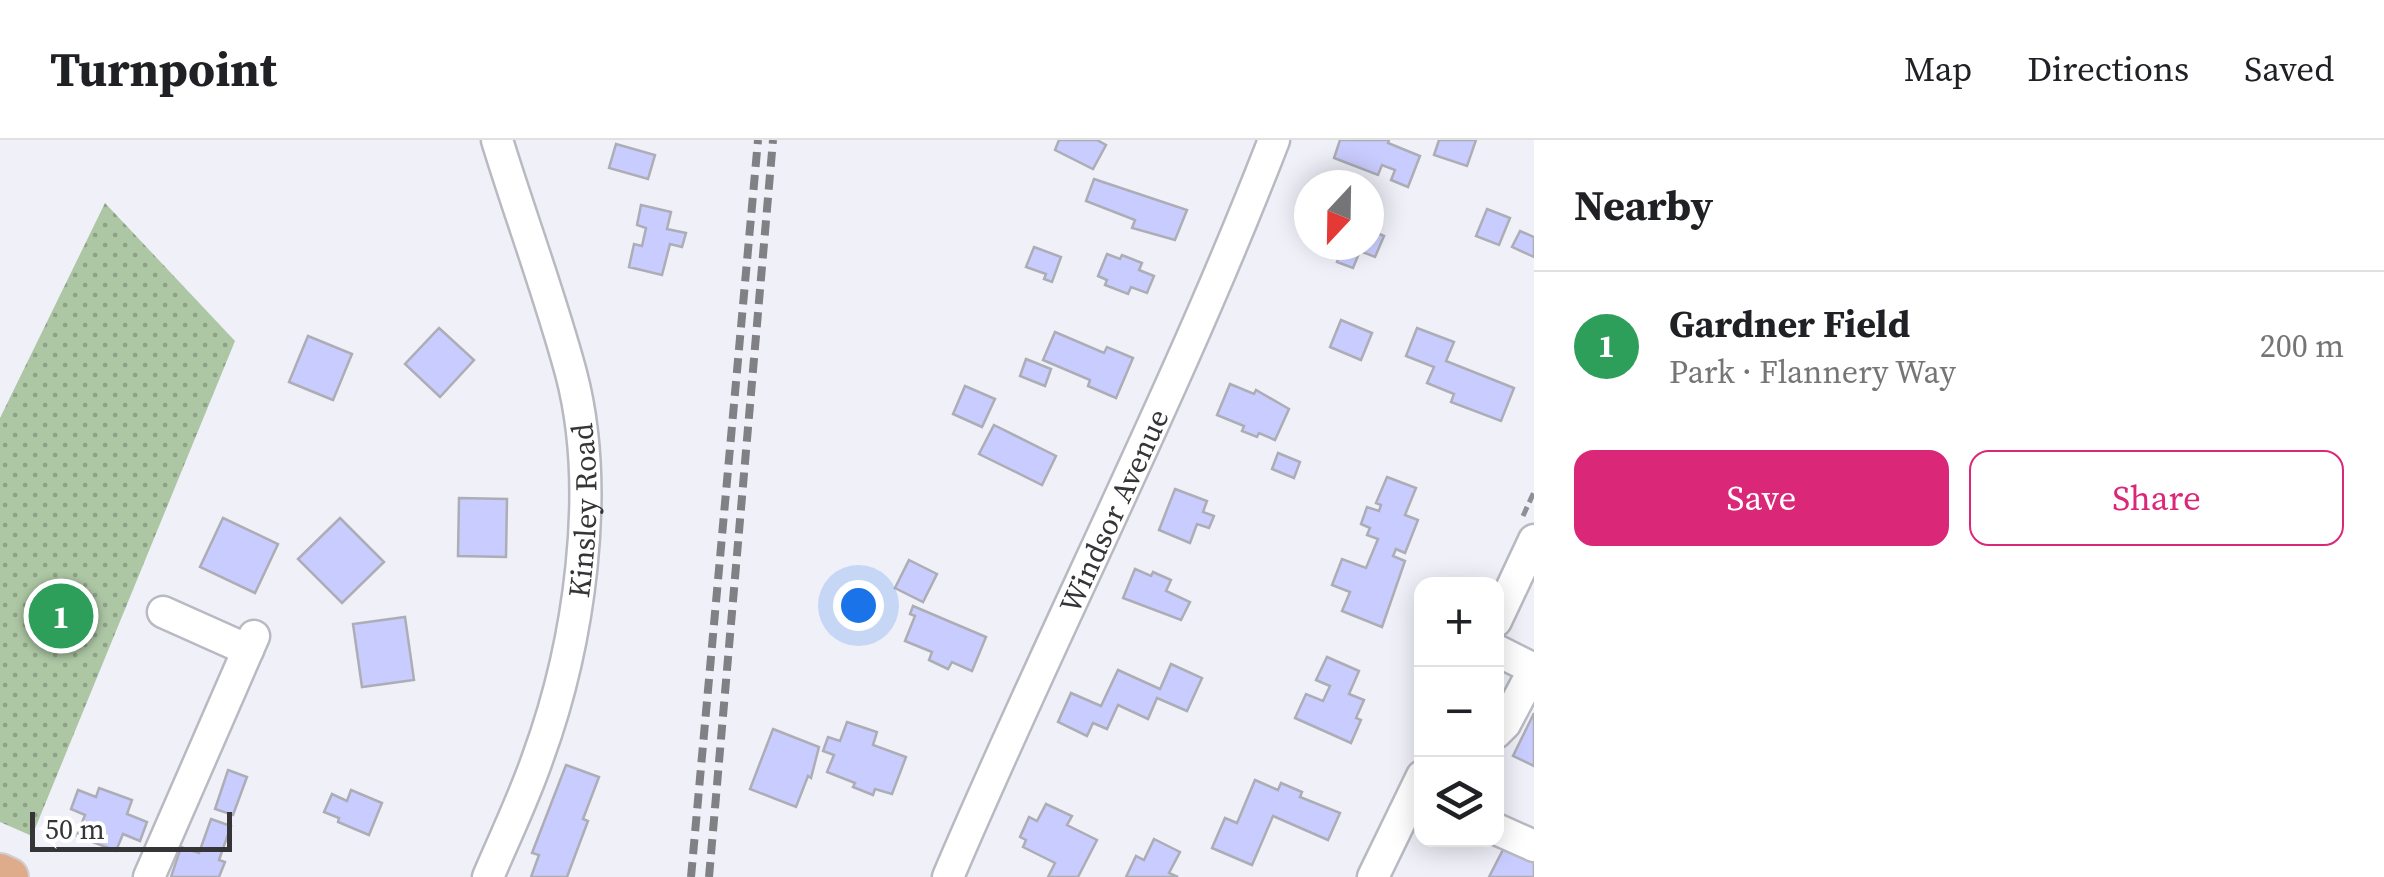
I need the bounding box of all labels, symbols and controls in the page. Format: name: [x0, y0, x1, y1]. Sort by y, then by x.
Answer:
text: Turnpoint: [50, 36, 277, 102]
text: Map: [1904, 45, 1972, 93]
text: Directions: [2027, 45, 2189, 93]
text: Saved: [2244, 45, 2334, 93]
north arrow: [1294, 170, 1384, 260]
text: Nearby: [1574, 176, 1713, 234]
text: Gardner Field: [1669, 298, 1910, 350]
text: 1: [1598, 324, 1615, 368]
text: 200 m: [2260, 324, 2344, 368]
text: Park · Flannery Way: [1669, 350, 1956, 394]
street label: Windsor Avenue: [1049, 402, 1178, 619]
street label: Kinsley Road: [557, 421, 606, 600]
button: Save: [1574, 450, 1949, 546]
button: Share: [1969, 450, 2344, 546]
map controls: [1414, 577, 1504, 847]
button: +: [1414, 577, 1504, 667]
pin: 1: [28, 578, 94, 654]
your location: [833, 580, 884, 631]
button: −: [1414, 667, 1504, 757]
button: layers: [1414, 757, 1504, 847]
scale bar: [30, 807, 232, 852]
text: 50 m: [45, 810, 105, 848]

